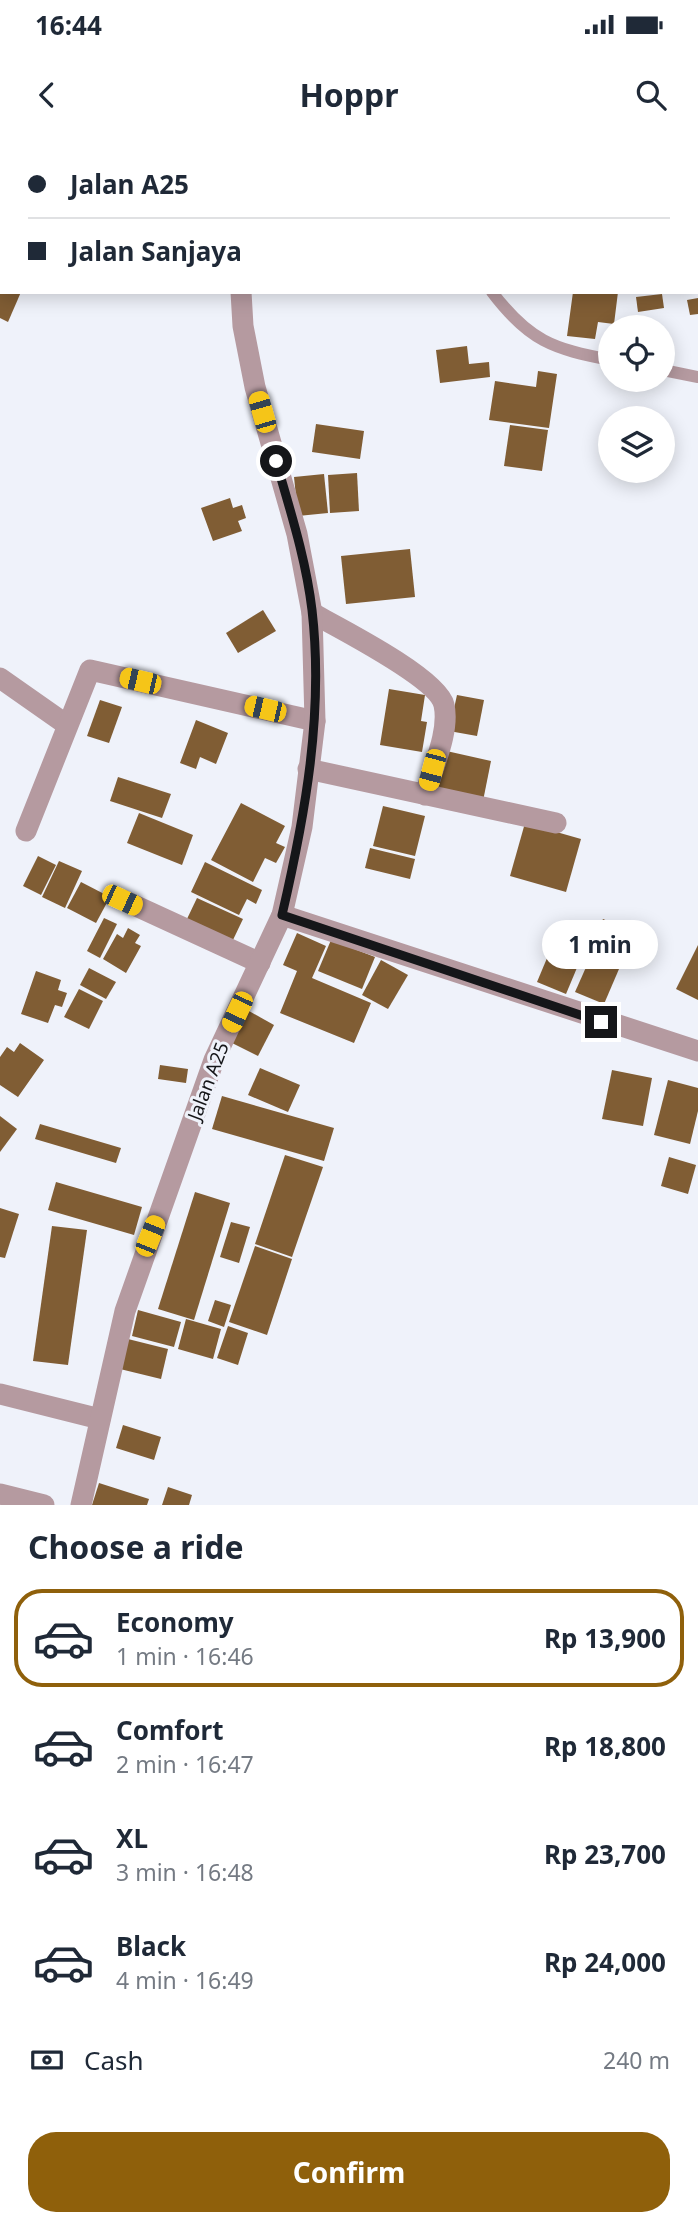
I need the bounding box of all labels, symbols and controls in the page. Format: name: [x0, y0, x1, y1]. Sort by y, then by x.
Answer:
text: 16:44: [35, 7, 102, 43]
text: Hoppr: [299, 73, 399, 116]
icon: back: [28, 76, 66, 114]
icon: search: [632, 76, 670, 114]
text: Jalan A25: [70, 166, 189, 202]
text: Jalan Sanjaya: [70, 233, 242, 269]
map controls: [598, 315, 675, 483]
button: locate: [598, 315, 675, 392]
car: [247, 389, 278, 435]
button: layers: [598, 406, 675, 483]
route start: [260, 445, 292, 477]
car: [118, 666, 163, 696]
car: [243, 694, 288, 724]
car: [417, 747, 448, 793]
car: [99, 882, 146, 918]
callout: 1 min: [543, 920, 659, 970]
text: 1 min: [568, 928, 632, 960]
car: [219, 989, 256, 1035]
route end: [585, 1006, 617, 1038]
street label: Jalan A25: [180, 1038, 235, 1126]
car: [133, 1213, 168, 1259]
text: Choose a ride: [28, 1525, 244, 1568]
text: Economy: [116, 1604, 234, 1640]
icon: car: [32, 1607, 95, 1670]
text: Rp 13,900: [544, 1620, 666, 1656]
text: 1 min · 16:46: [116, 1640, 254, 1672]
text: Comfort: [116, 1712, 224, 1748]
icon: car: [32, 1715, 95, 1778]
text: Rp 18,800: [544, 1728, 666, 1764]
text: 2 min · 16:47: [116, 1748, 254, 1780]
text: XL: [116, 1820, 148, 1856]
icon: car: [32, 1823, 95, 1886]
text: Rp 23,700: [544, 1836, 666, 1872]
text: 3 min · 16:48: [116, 1856, 254, 1888]
text: Black: [116, 1928, 186, 1964]
icon: car: [32, 1931, 95, 1994]
text: Rp 24,000: [544, 1944, 666, 1980]
text: 4 min · 16:49: [116, 1964, 254, 1996]
icon: cash: [28, 2041, 66, 2079]
text: Cash: [84, 2042, 144, 2078]
text: 240 m: [603, 2044, 670, 2076]
button: Confirm: [28, 2132, 670, 2212]

